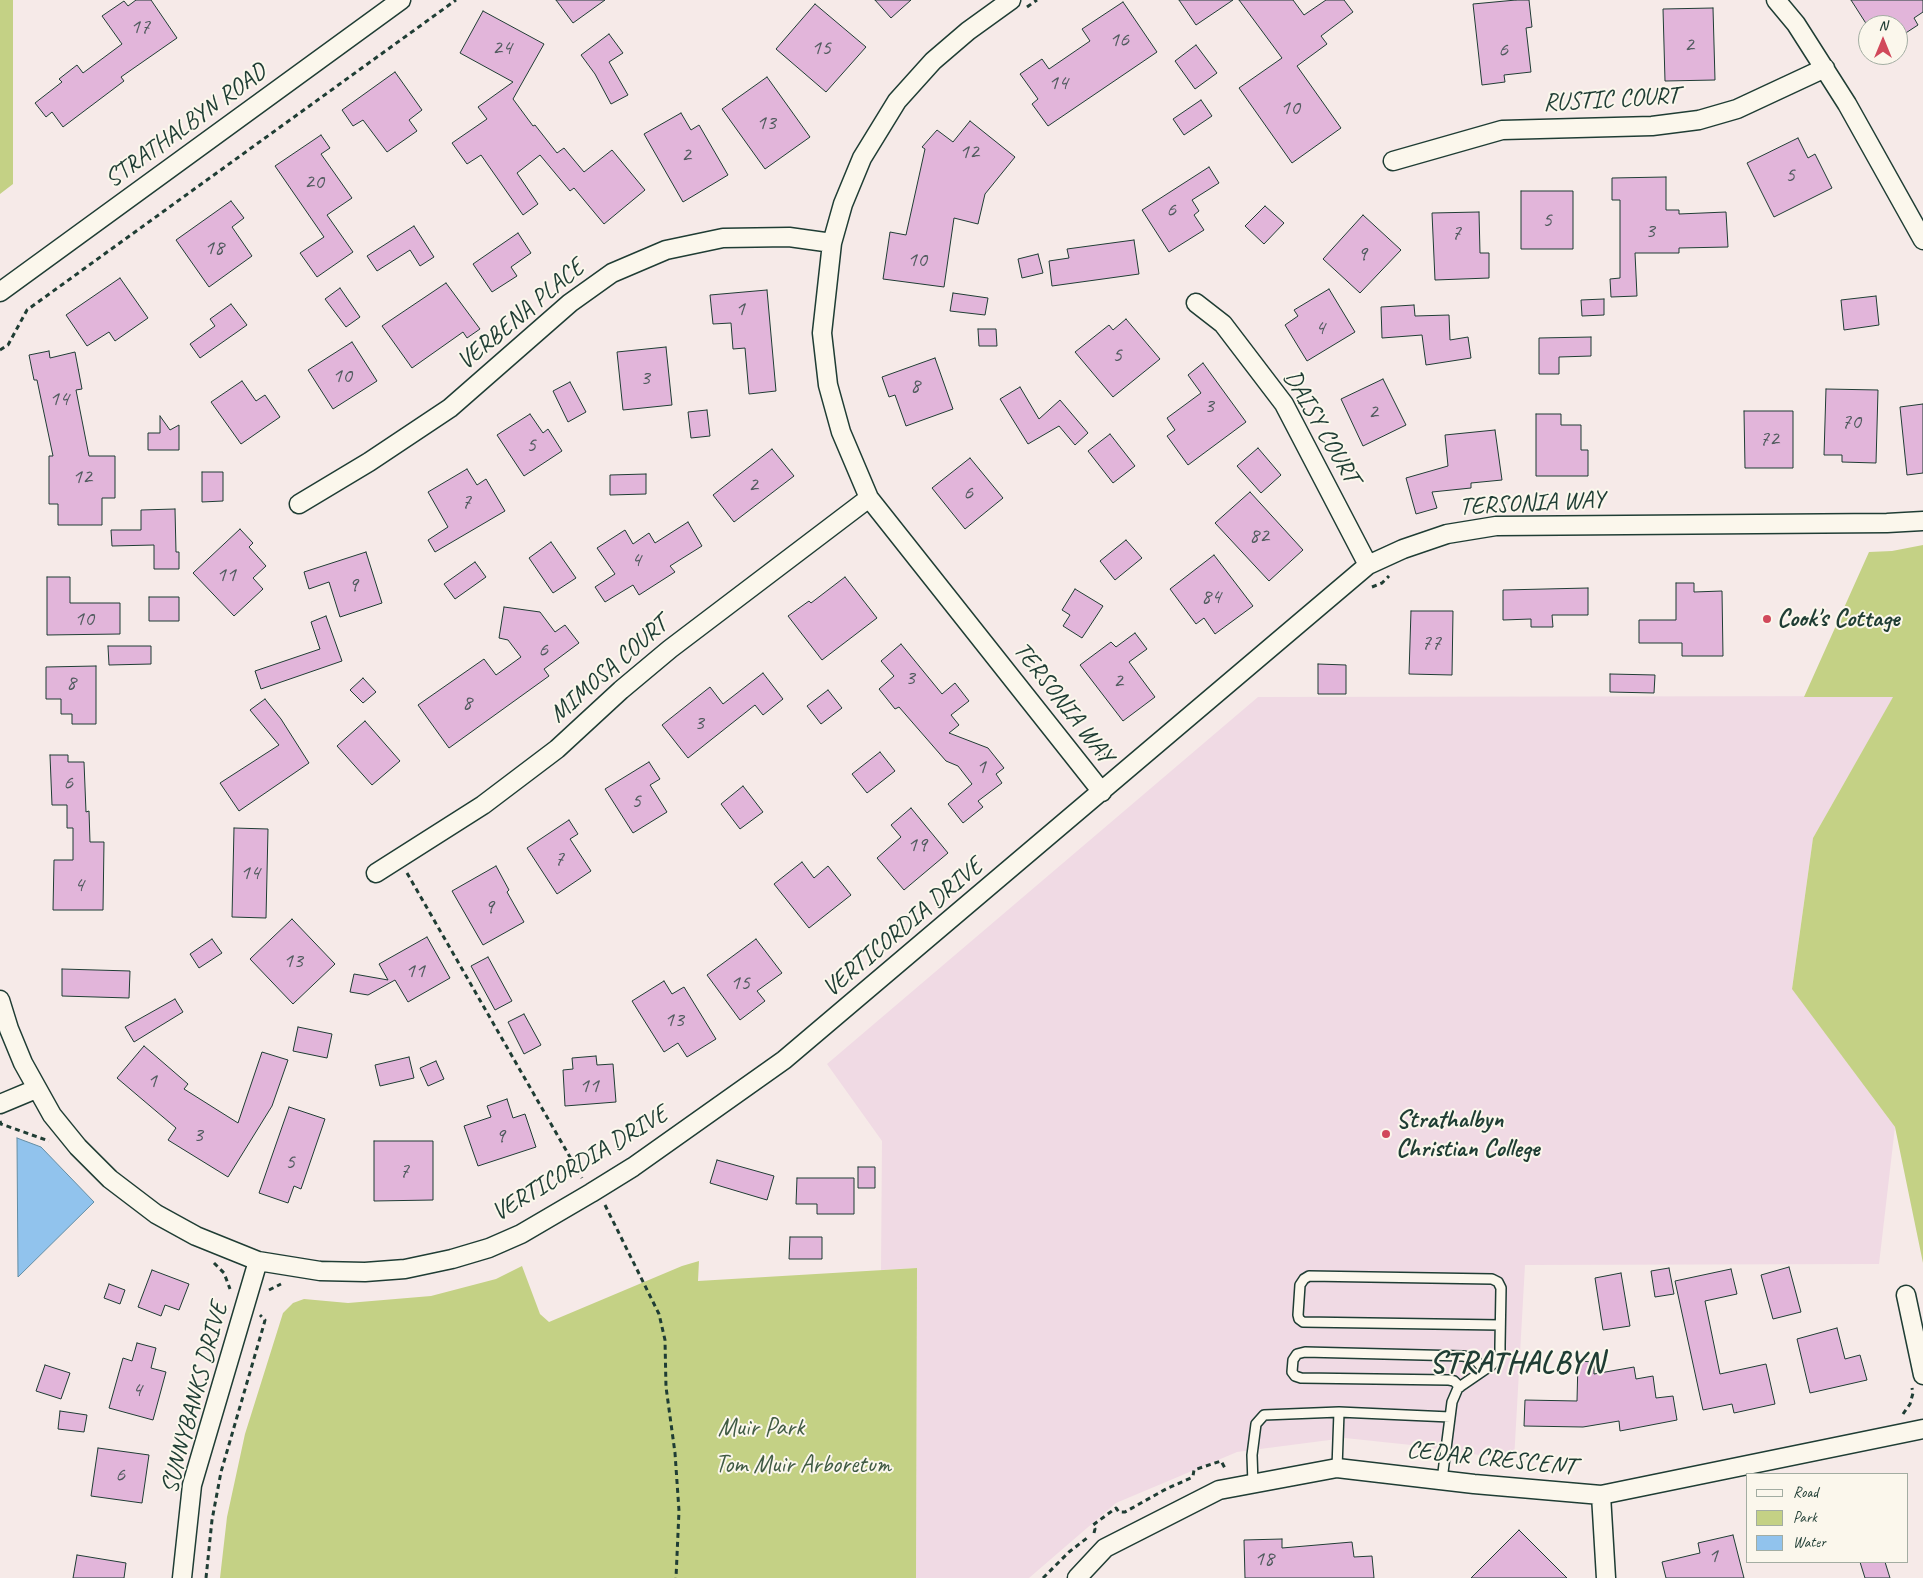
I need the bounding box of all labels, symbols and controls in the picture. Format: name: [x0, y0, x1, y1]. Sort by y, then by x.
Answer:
house number: 17: [130, 14, 150, 40]
north arrow: [1858, 15, 1908, 65]
text: N: [1879, 17, 1887, 34]
house number: 16: [1109, 27, 1129, 53]
house number: 2: [1684, 32, 1694, 58]
house number: 24: [492, 35, 512, 61]
house number: 15: [811, 35, 831, 61]
house number: 6: [1498, 37, 1508, 63]
street label: STRATHALBYN ROAD: [99, 57, 273, 195]
house number: 14: [1048, 70, 1068, 96]
street label: RUSTIC COURT: [1542, 81, 1680, 119]
house number: 10: [1280, 95, 1300, 121]
house number: 13: [756, 110, 776, 136]
house number: 12: [959, 139, 979, 165]
house number: 2: [681, 142, 691, 168]
house number: 5: [1785, 162, 1795, 188]
house number: 20: [304, 169, 324, 195]
house number: 6: [1166, 197, 1176, 223]
house number: 5: [1542, 207, 1552, 233]
house number: 3: [1645, 218, 1655, 244]
house number: 7: [1451, 220, 1461, 246]
house number: 18: [204, 235, 224, 261]
house number: 9: [1357, 241, 1367, 267]
house number: 10: [907, 247, 927, 273]
street label: VERBENA PLACE: [451, 253, 591, 377]
house number: 1: [735, 296, 745, 322]
house number: 4: [1315, 315, 1325, 341]
house number: 5: [1112, 342, 1122, 368]
house number: 10: [332, 363, 352, 389]
house number: 3: [640, 365, 650, 391]
street label: DAISY COURT: [1276, 365, 1366, 489]
house number: 8: [910, 373, 920, 399]
house number: 14: [49, 386, 69, 412]
house number: 3: [1204, 393, 1214, 419]
house number: 2: [1368, 399, 1378, 425]
house number: 70: [1841, 409, 1861, 435]
house number: 72: [1759, 426, 1779, 452]
house number: 5: [526, 432, 536, 458]
house number: 12: [72, 464, 92, 490]
house number: 2: [748, 472, 758, 498]
house number: 6: [963, 480, 973, 506]
street label: TERSONIA WAY: [1458, 485, 1606, 523]
house number: 7: [461, 489, 471, 515]
house number: 82: [1249, 523, 1269, 549]
house number: 4: [631, 547, 641, 573]
house number: 11: [216, 562, 236, 588]
house number: 9: [348, 572, 358, 598]
house number: 84: [1201, 584, 1221, 610]
place label: Cook's Cottage: [1777, 604, 1899, 634]
house number: 10: [74, 606, 94, 632]
street label: MIMOSA COURT: [544, 610, 674, 730]
marker: Cook's Cottage: [1761, 613, 1773, 625]
house number: 77: [1421, 630, 1441, 656]
street label: TERSONIA WAY: [1006, 636, 1120, 770]
house number: 6: [538, 637, 548, 663]
house number: 3: [905, 665, 915, 691]
house number: 2: [1113, 668, 1123, 694]
house number: 8: [66, 670, 76, 696]
house number: 8: [462, 690, 472, 716]
house number: 3: [694, 710, 704, 736]
house number: 1: [976, 754, 986, 780]
house number: 6: [63, 770, 73, 796]
house number: 5: [631, 788, 641, 814]
house number: 19: [907, 832, 927, 858]
house number: 7: [554, 846, 564, 872]
street label: VERTICORDIA DRIVE: [817, 852, 989, 1004]
house number: 14: [240, 860, 260, 886]
house number: 4: [74, 872, 84, 898]
house number: 9: [484, 894, 494, 920]
house number: 13: [283, 948, 303, 974]
house number: 11: [405, 958, 425, 984]
house number: 15: [730, 970, 750, 996]
house number: 13: [664, 1007, 684, 1033]
house number: 1: [147, 1068, 157, 1094]
house number: 11: [579, 1073, 599, 1099]
street label: VERTICORDIA DRIVE: [487, 1100, 673, 1228]
place label: Strathalbyn Christian College: [1396, 1105, 1539, 1164]
house number: 3: [193, 1122, 203, 1148]
house number: 9: [495, 1123, 505, 1149]
marker: Strathalbyn Christian College: [1380, 1128, 1392, 1140]
house number: 5: [285, 1149, 295, 1175]
house number: 7: [399, 1158, 409, 1184]
street label: SUNNYBANKS DRIVE: [155, 1299, 235, 1497]
district label: STRATHALBYN: [1429, 1346, 1605, 1382]
house number: 4: [132, 1377, 142, 1403]
park label: Muir Park: [718, 1413, 804, 1443]
street label: CEDAR CRESCENT: [1405, 1435, 1577, 1483]
park label: Tom Muir Arboretum: [715, 1450, 891, 1480]
house number: 6: [115, 1462, 125, 1488]
legend: [1746, 1473, 1908, 1563]
text: Road: [1793, 1483, 1818, 1502]
text: Park: [1793, 1508, 1817, 1527]
text: Water: [1793, 1533, 1826, 1552]
house number: 1: [1708, 1543, 1718, 1569]
house number: 18: [1254, 1546, 1274, 1572]

